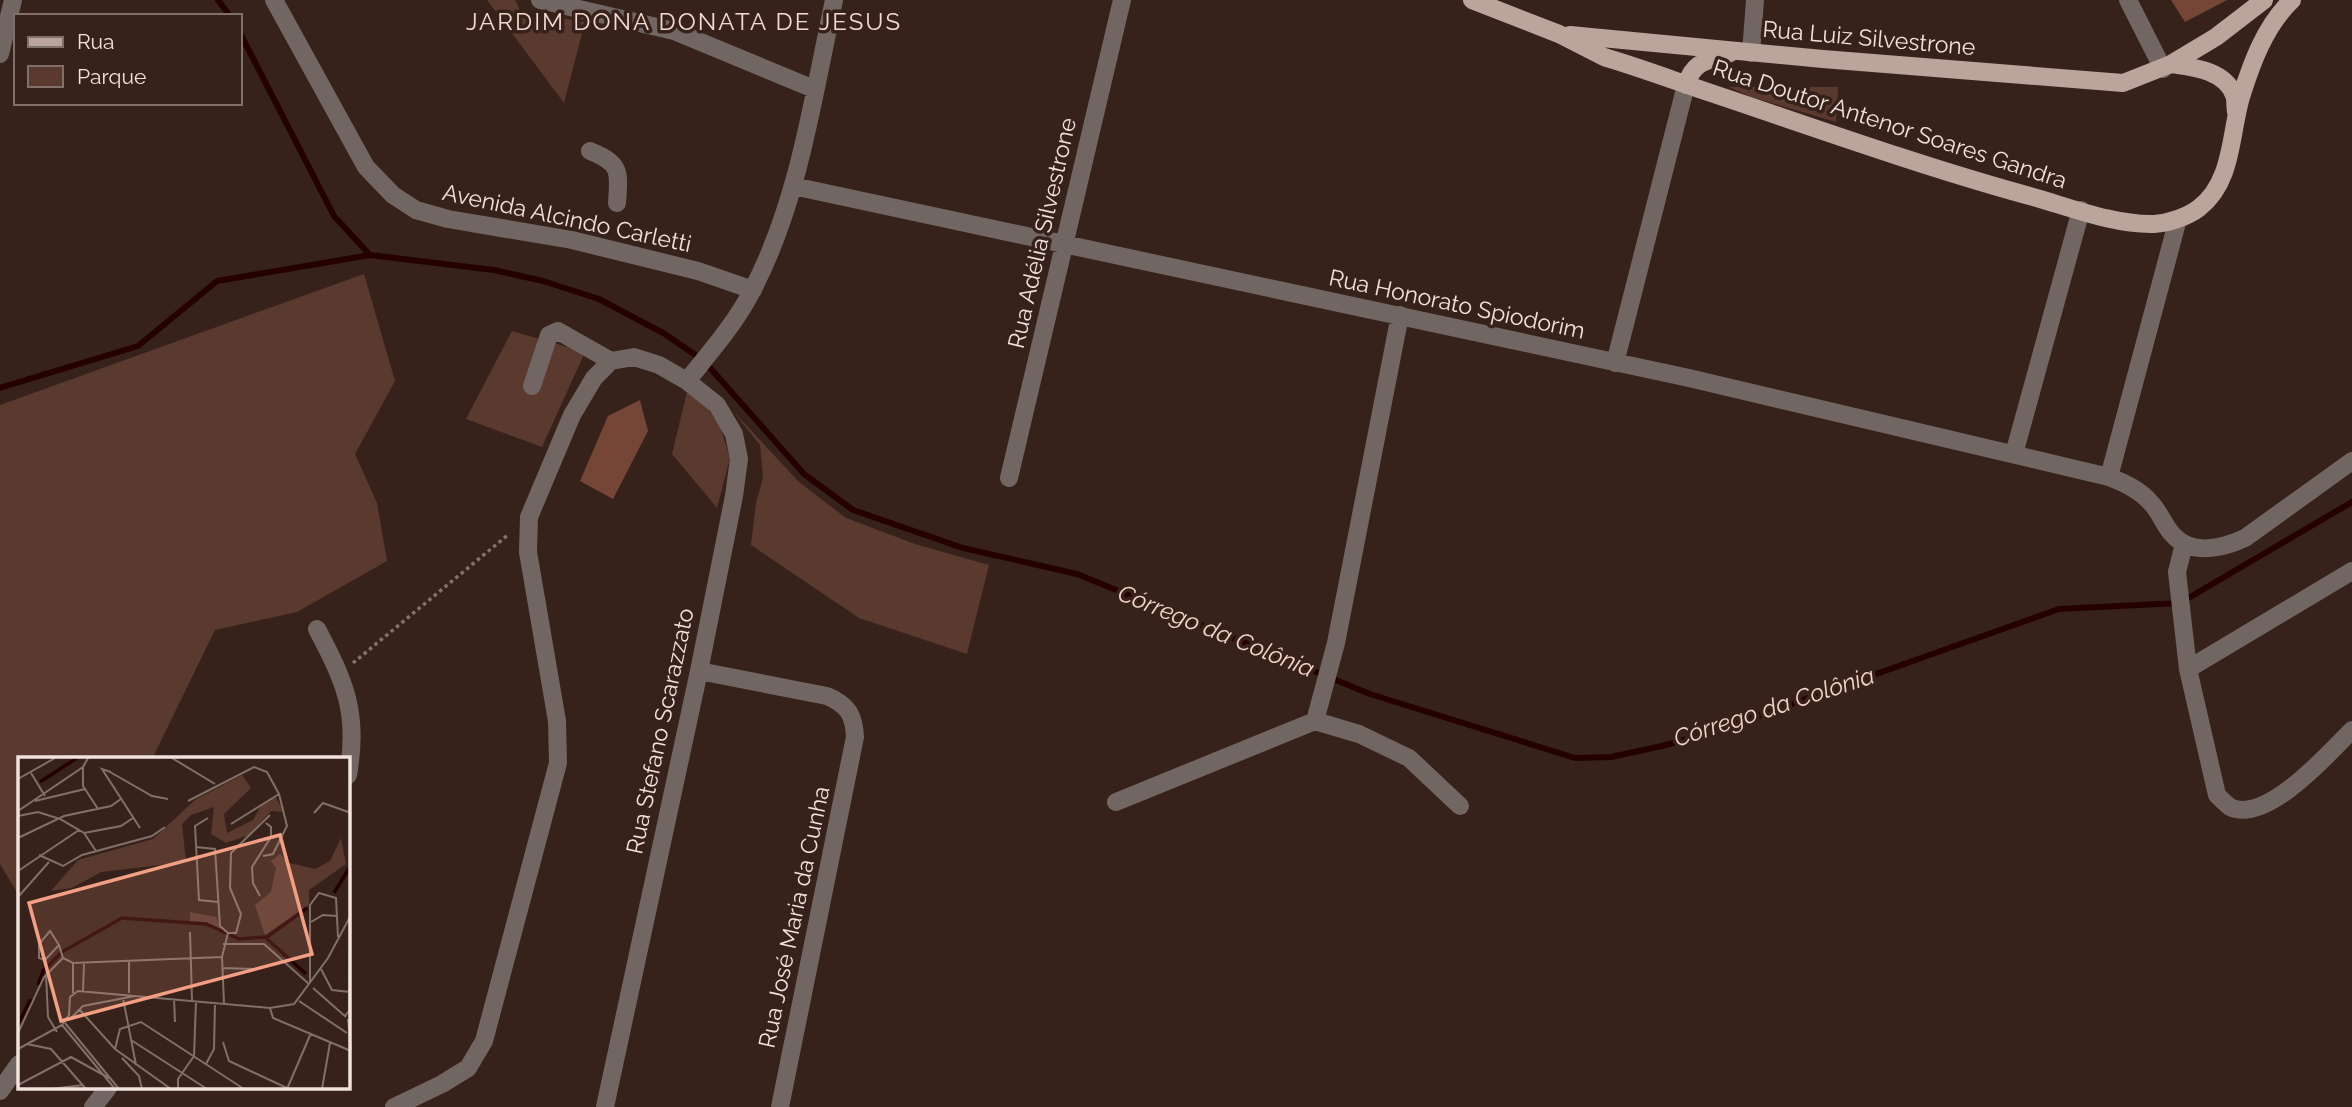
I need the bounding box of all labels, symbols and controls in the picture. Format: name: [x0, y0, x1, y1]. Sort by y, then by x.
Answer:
district label: JARDIM DONA DONATA DE JESUS: [466, 7, 902, 36]
legend: [14, 14, 242, 105]
street label: Rua Luiz Silvestrone: [1762, 15, 1977, 60]
text: Rua: [77, 29, 114, 54]
street label: Rua Doutor Antenor Soares Gandra: [1710, 53, 2071, 194]
text: Parque: [77, 64, 146, 89]
street label: Rua Adélia Silvestrone: [1002, 115, 1081, 351]
street label: Avenida Alcindo Carletti: [440, 178, 694, 257]
street label: Rua Honorato Spiodorim: [1327, 263, 1588, 344]
water label: Córrego da Colônia: [1114, 578, 1319, 683]
street label: Rua Stefano Scarazzato: [620, 606, 699, 856]
water label: Córrego da Colônia: [1670, 660, 1878, 753]
inset map: [18, 757, 350, 1090]
street label: Rua José Maria da Cunha: [753, 784, 834, 1050]

